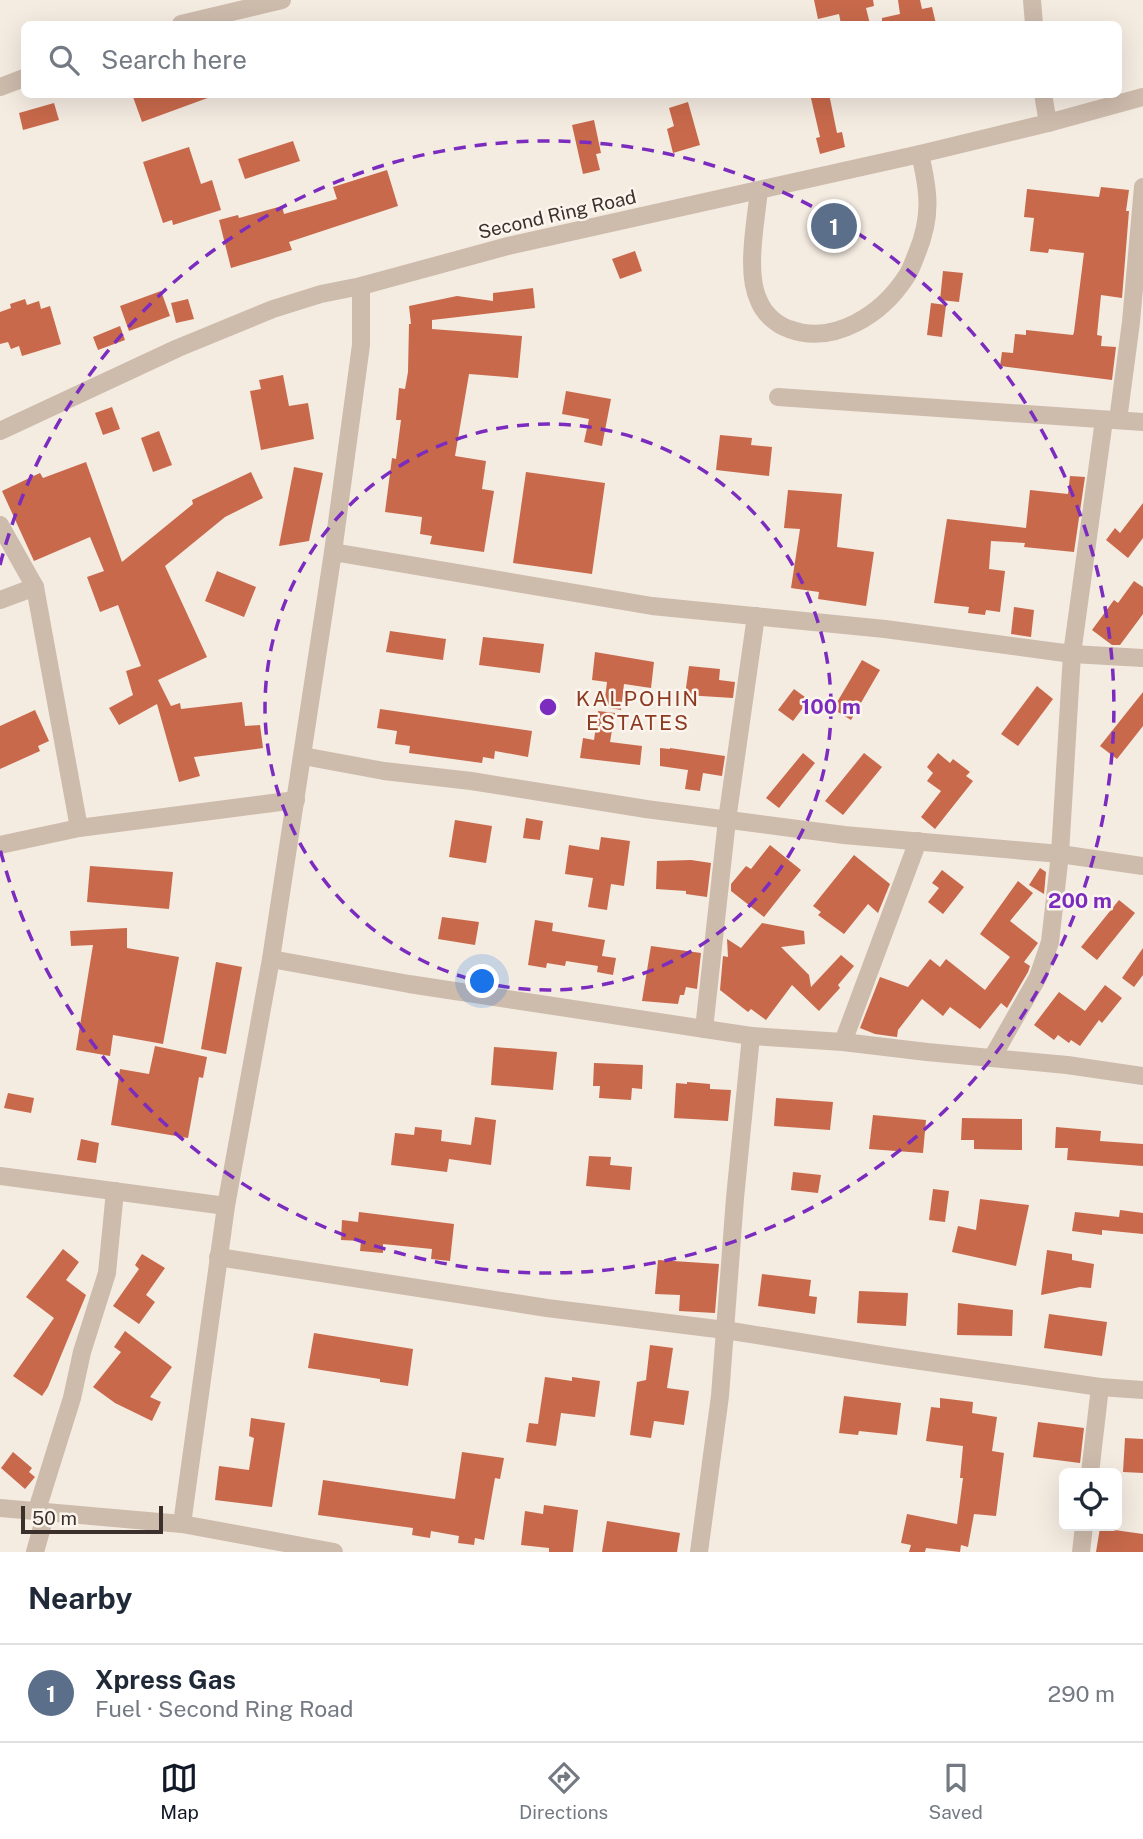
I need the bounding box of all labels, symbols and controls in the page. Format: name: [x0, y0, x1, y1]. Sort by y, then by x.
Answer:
search box: [21, 21, 1122, 98]
icon: search: [45, 41, 83, 79]
text: Search here: [101, 44, 247, 75]
street label: Second Ring Road: [476, 185, 638, 243]
pin: 1: [811, 200, 857, 252]
district label: KALPOHIN ESTATES: [576, 686, 700, 735]
text: 100 m: [801, 694, 861, 719]
centre of rings: [536, 695, 560, 719]
text: 200 m: [1048, 888, 1112, 913]
your location: [465, 964, 499, 998]
map controls: [1059, 1468, 1122, 1531]
button: locate: [1059, 1468, 1122, 1531]
scale bar: [21, 1503, 163, 1535]
text: 50 m: [32, 1507, 77, 1529]
text: Nearby: [28, 1580, 132, 1616]
text: Xpress Gas: [95, 1664, 236, 1695]
text: 1: [46, 1680, 56, 1707]
text: 290 m: [1048, 1680, 1115, 1707]
text: Fuel · Second Ring Road: [95, 1695, 353, 1722]
tab: Map: [160, 1759, 199, 1823]
tab: Directions: [519, 1759, 608, 1823]
tab: Saved: [929, 1759, 983, 1823]

